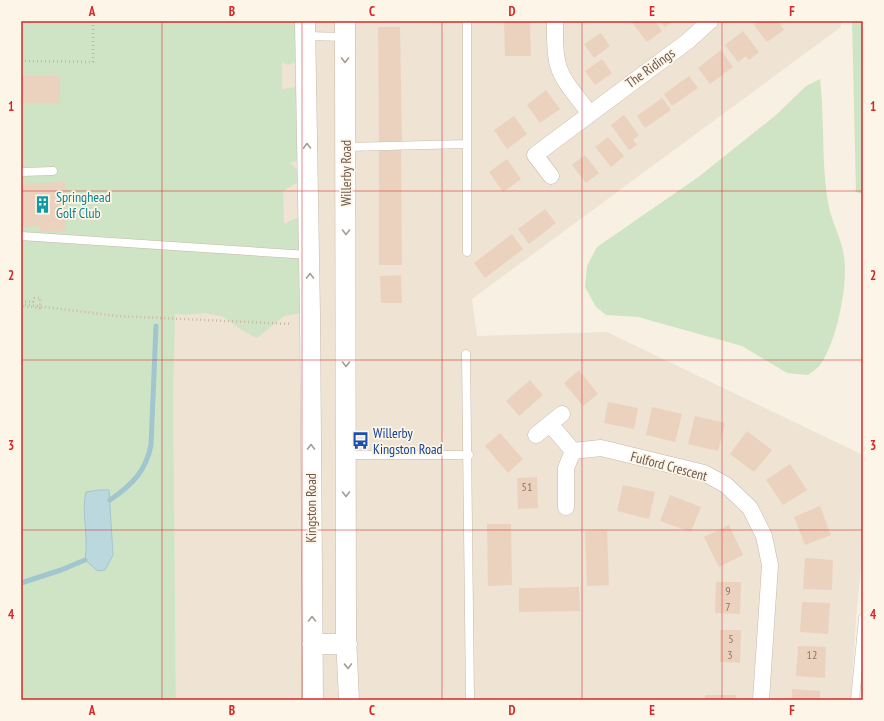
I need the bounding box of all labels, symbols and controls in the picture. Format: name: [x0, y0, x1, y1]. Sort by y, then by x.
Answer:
text: A: [88, 3, 96, 20]
text: B: [229, 3, 235, 20]
text: C: [369, 3, 375, 20]
text: D: [509, 3, 516, 20]
text: E: [649, 3, 655, 20]
text: F: [789, 3, 795, 20]
street label: The Ridings: [622, 44, 679, 92]
one-way arrow: [341, 57, 349, 63]
text: 1: [8, 98, 14, 115]
text: 1: [870, 98, 876, 115]
street label: Willerby Road: [337, 140, 355, 206]
one-way arrow: [303, 143, 312, 149]
place label: Springhead Golf Club: [56, 188, 111, 222]
building icon: Springhead Golf Club: [33, 195, 53, 215]
one-way arrow: [342, 229, 350, 235]
text: 2: [8, 267, 14, 284]
text: 2: [870, 267, 876, 284]
one-way arrow: [305, 273, 314, 279]
one-way arrow: [342, 361, 350, 367]
place label: Willerby Kingston Road: [373, 424, 443, 458]
bus stop icon: Willerby Kingston Road: [350, 431, 370, 451]
text: 3: [8, 437, 14, 454]
text: 3: [870, 437, 876, 454]
one-way arrow: [307, 444, 315, 450]
street label: Fulford Crescent: [629, 447, 709, 485]
street label: Kingston Road: [302, 473, 320, 543]
house number: 51: [522, 479, 532, 494]
one-way arrow: [342, 491, 350, 497]
house number: 9: [725, 583, 731, 598]
house number: 7: [725, 599, 731, 614]
text: 4: [8, 606, 15, 623]
text: 4: [870, 606, 877, 623]
one-way arrow: [308, 616, 316, 622]
house number: 5: [728, 631, 734, 646]
house number: 3: [727, 647, 733, 662]
house number: 12: [807, 647, 817, 662]
one-way arrow: [343, 663, 352, 669]
text: A: [88, 702, 96, 719]
text: B: [229, 702, 235, 719]
text: C: [369, 702, 375, 719]
text: D: [509, 702, 516, 719]
text: E: [649, 702, 655, 719]
text: F: [789, 702, 795, 719]

